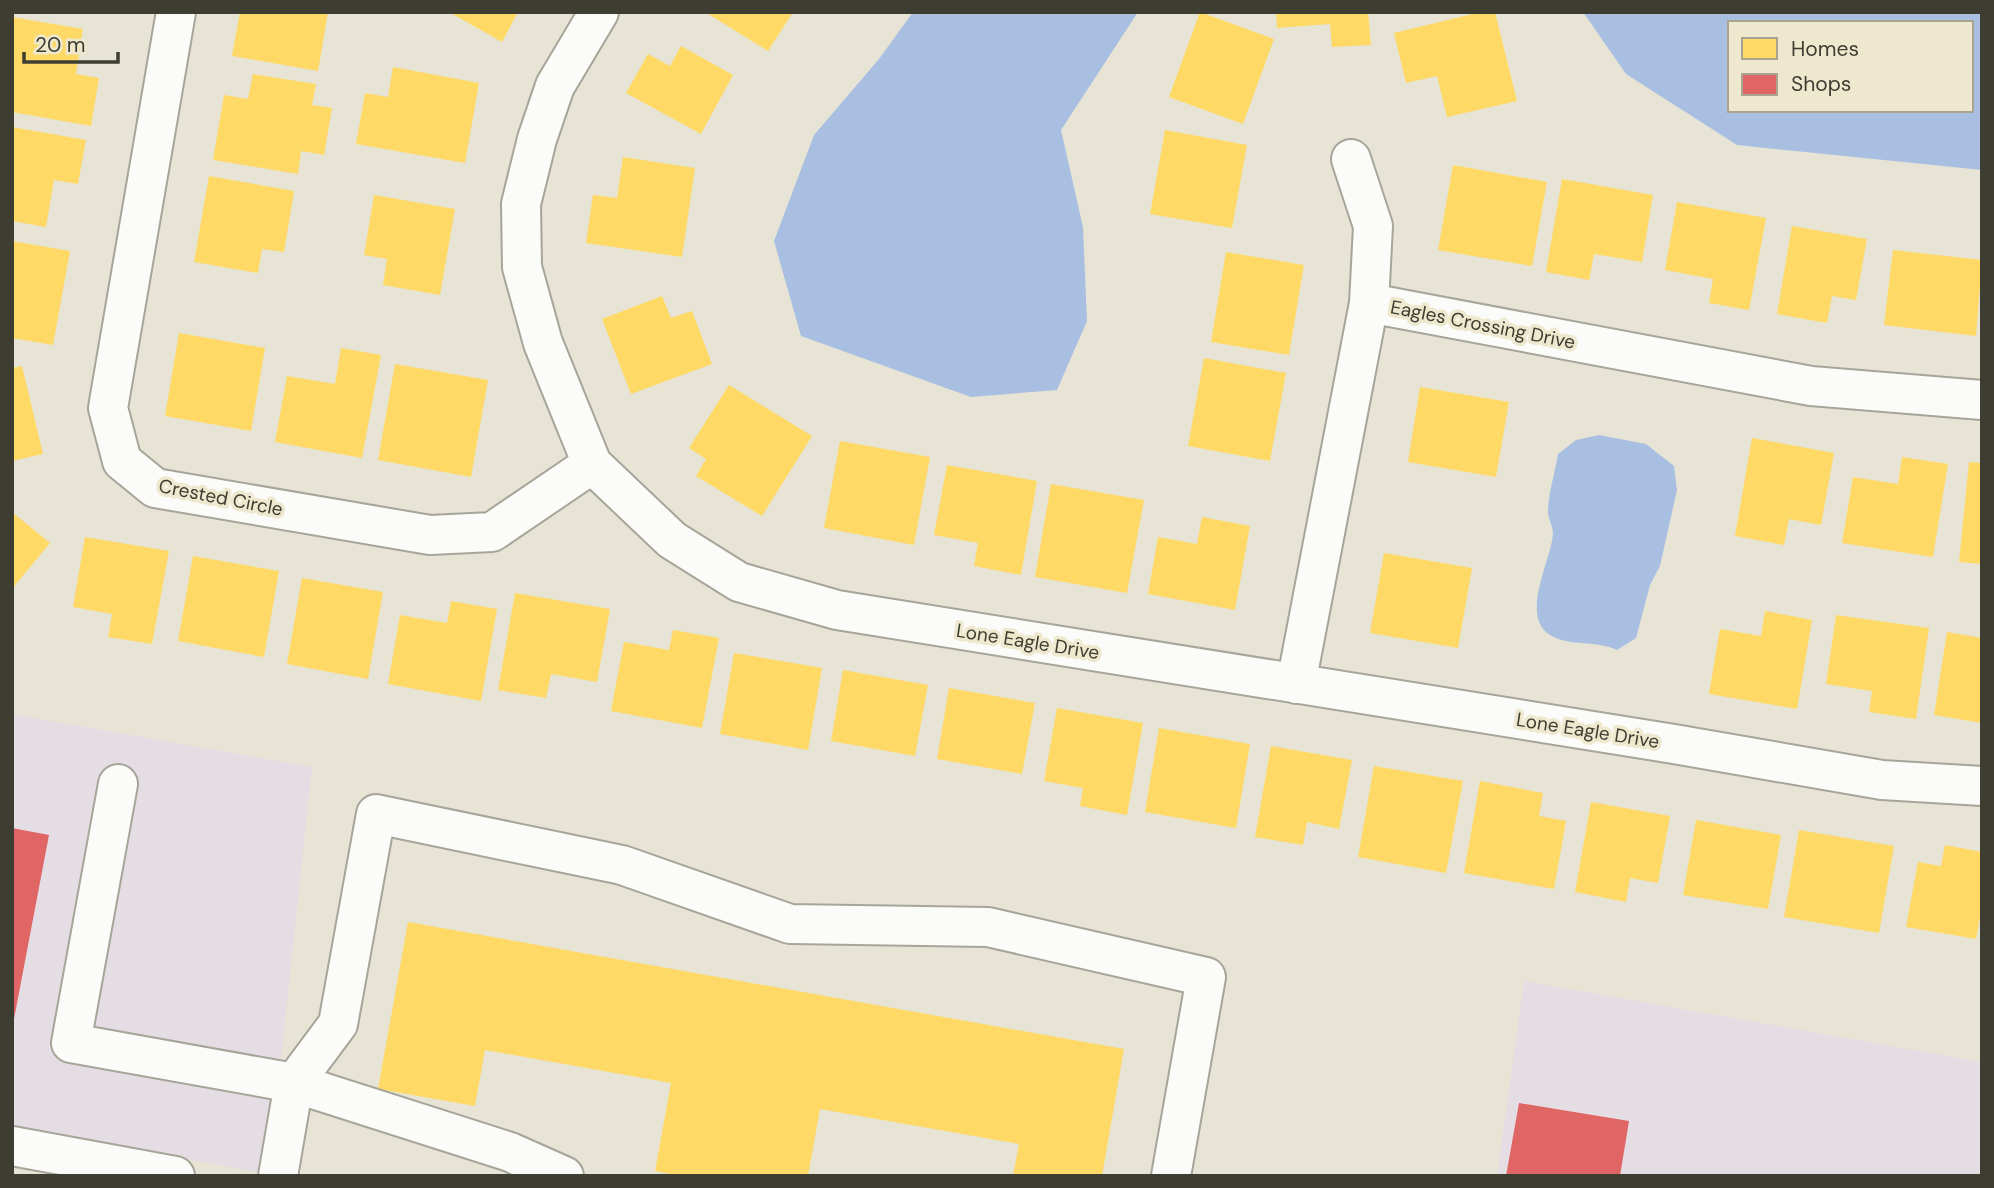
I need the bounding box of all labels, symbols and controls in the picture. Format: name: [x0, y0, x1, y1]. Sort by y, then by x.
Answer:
scale bar: [24, 21, 119, 65]
legend: [1728, 21, 1973, 112]
text: 20 m: [35, 31, 86, 59]
text: Homes: [1791, 35, 1859, 63]
text: Shops: [1791, 70, 1851, 98]
street label: Eagles Crossing Drive: [1388, 294, 1578, 355]
street label: Crested Circle: [157, 473, 285, 522]
street label: Lone Eagle Drive: [955, 618, 1101, 665]
street label: Lone Eagle Drive: [1515, 707, 1661, 754]

